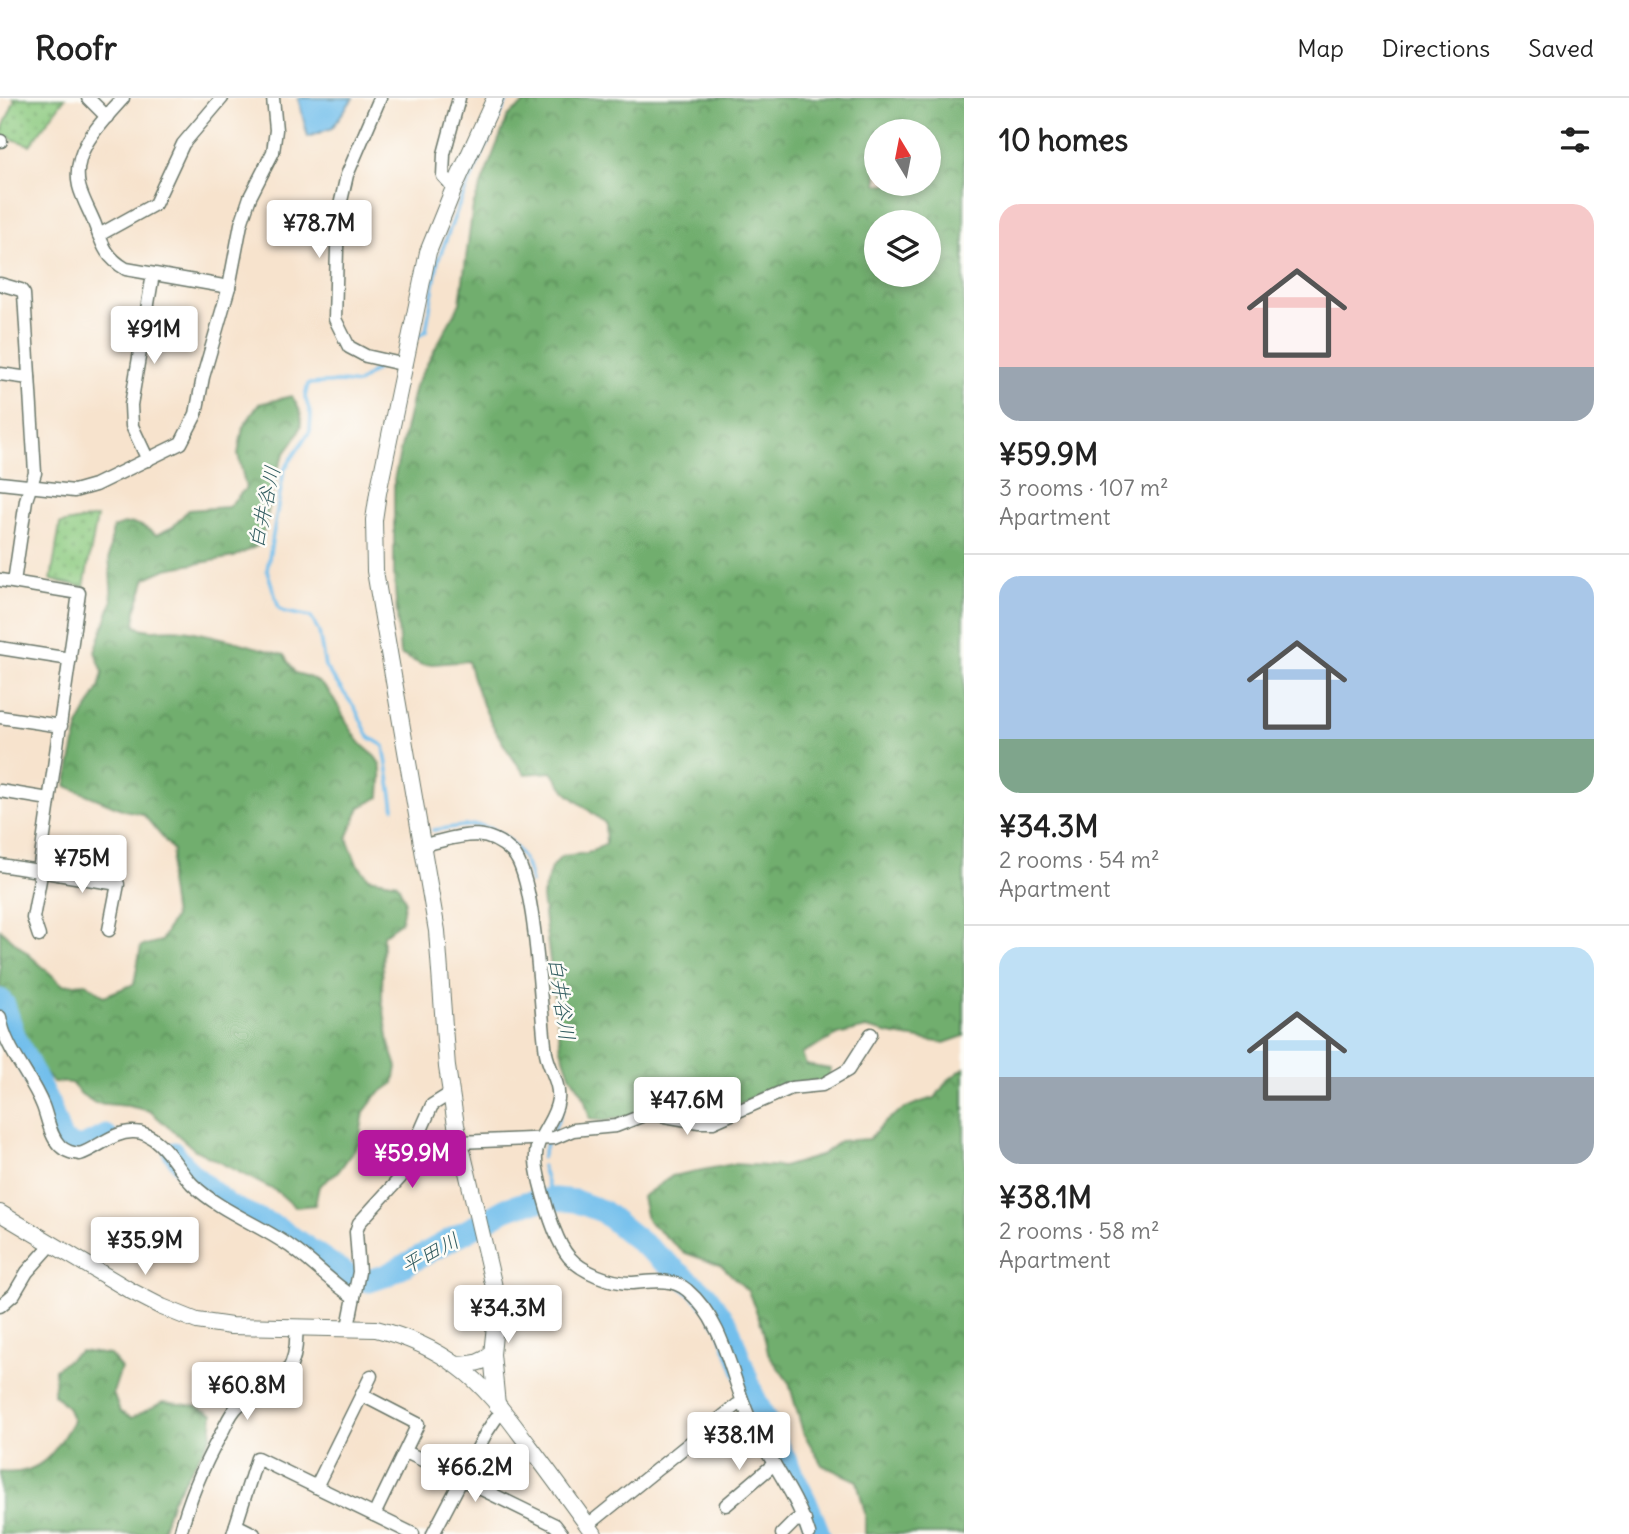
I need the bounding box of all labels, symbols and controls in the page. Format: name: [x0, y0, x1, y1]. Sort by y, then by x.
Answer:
text: Roofr: [35, 27, 117, 69]
text: Map: [1297, 33, 1344, 63]
text: Directions: [1382, 33, 1490, 63]
text: Saved: [1528, 33, 1594, 63]
north arrow: [864, 119, 942, 196]
map controls: [864, 119, 941, 287]
text: 10 homes: [999, 121, 1128, 159]
icon: filters: [1556, 121, 1594, 159]
pin: ¥78.7M: [262, 200, 376, 260]
text: ¥78.7M: [283, 208, 355, 237]
button: layers: [864, 210, 941, 287]
icon: home: [1234, 250, 1360, 376]
pin: ¥91M: [113, 306, 195, 366]
text: ¥91M: [127, 314, 181, 343]
text: ¥59.9M: [999, 435, 1098, 473]
water label: 白井谷川: [242, 463, 286, 551]
text: 3 rooms · 107 m²: [999, 473, 1169, 502]
text: Apartment: [999, 502, 1111, 531]
icon: home: [1234, 622, 1360, 748]
text: ¥34.3M: [999, 807, 1099, 845]
pin: ¥75M: [41, 836, 123, 895]
text: ¥75M: [54, 843, 110, 872]
text: 2 rooms · 54 m²: [999, 845, 1160, 874]
text: Apartment: [999, 874, 1111, 903]
water label: 白井谷川: [543, 956, 581, 1042]
icon: home: [1234, 993, 1360, 1119]
pin: ¥47.6M: [630, 1077, 744, 1137]
text: ¥47.6M: [650, 1085, 724, 1114]
pin: ¥59.9M: [355, 1130, 469, 1190]
text: ¥59.9M: [374, 1138, 450, 1167]
text: ¥38.1M: [999, 1178, 1092, 1216]
text: 2 rooms · 58 m²: [999, 1216, 1160, 1245]
pin: ¥35.9M: [88, 1218, 202, 1277]
text: ¥35.9M: [107, 1225, 183, 1254]
water label: 平田川: [396, 1226, 464, 1280]
text: Apartment: [999, 1245, 1111, 1274]
pin: ¥34.3M: [451, 1286, 565, 1345]
text: ¥34.3M: [470, 1293, 546, 1322]
pin: ¥60.8M: [190, 1362, 304, 1422]
text: ¥60.8M: [208, 1370, 286, 1399]
pin: ¥38.1M: [682, 1412, 796, 1472]
text: ¥38.1M: [703, 1420, 775, 1449]
pin: ¥66.2M: [418, 1444, 532, 1504]
text: ¥66.2M: [437, 1452, 513, 1481]

